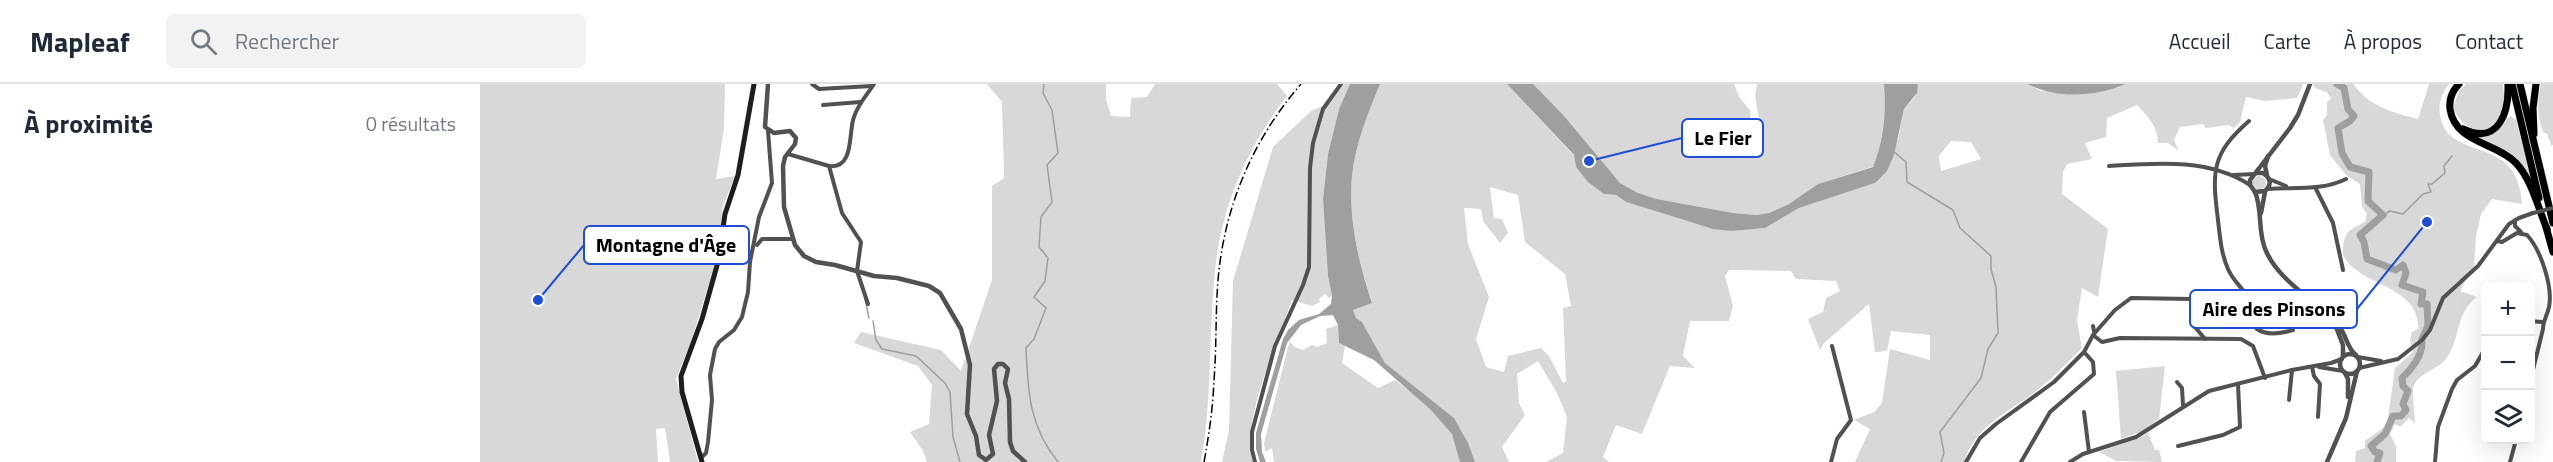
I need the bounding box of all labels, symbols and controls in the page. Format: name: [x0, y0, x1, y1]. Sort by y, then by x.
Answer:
search box: [166, 14, 586, 68]
text: Mapleaf: [30, 20, 130, 63]
text: Rechercher: [235, 24, 339, 58]
icon: search: [187, 25, 220, 58]
text: Accueil: [2169, 25, 2231, 57]
text: Carte: [2264, 25, 2311, 57]
text: À propos: [2344, 25, 2422, 57]
text: Contact: [2455, 25, 2523, 57]
text: À proximité: [24, 104, 153, 143]
text: 0 résultats: [366, 108, 456, 139]
callout: Le Fier: [1682, 119, 1763, 157]
text: Le Fier: [1694, 122, 1752, 153]
callout: Montagne d'Âge: [584, 226, 749, 264]
text: Montagne d'Âge: [596, 229, 736, 260]
map controls: [2481, 282, 2535, 444]
button: +: [2481, 282, 2535, 336]
callout: Aire des Pinsons: [2190, 290, 2357, 328]
text: Aire des Pinsons: [2203, 293, 2345, 324]
button: −: [2481, 336, 2535, 390]
button: layers: [2481, 390, 2535, 444]

